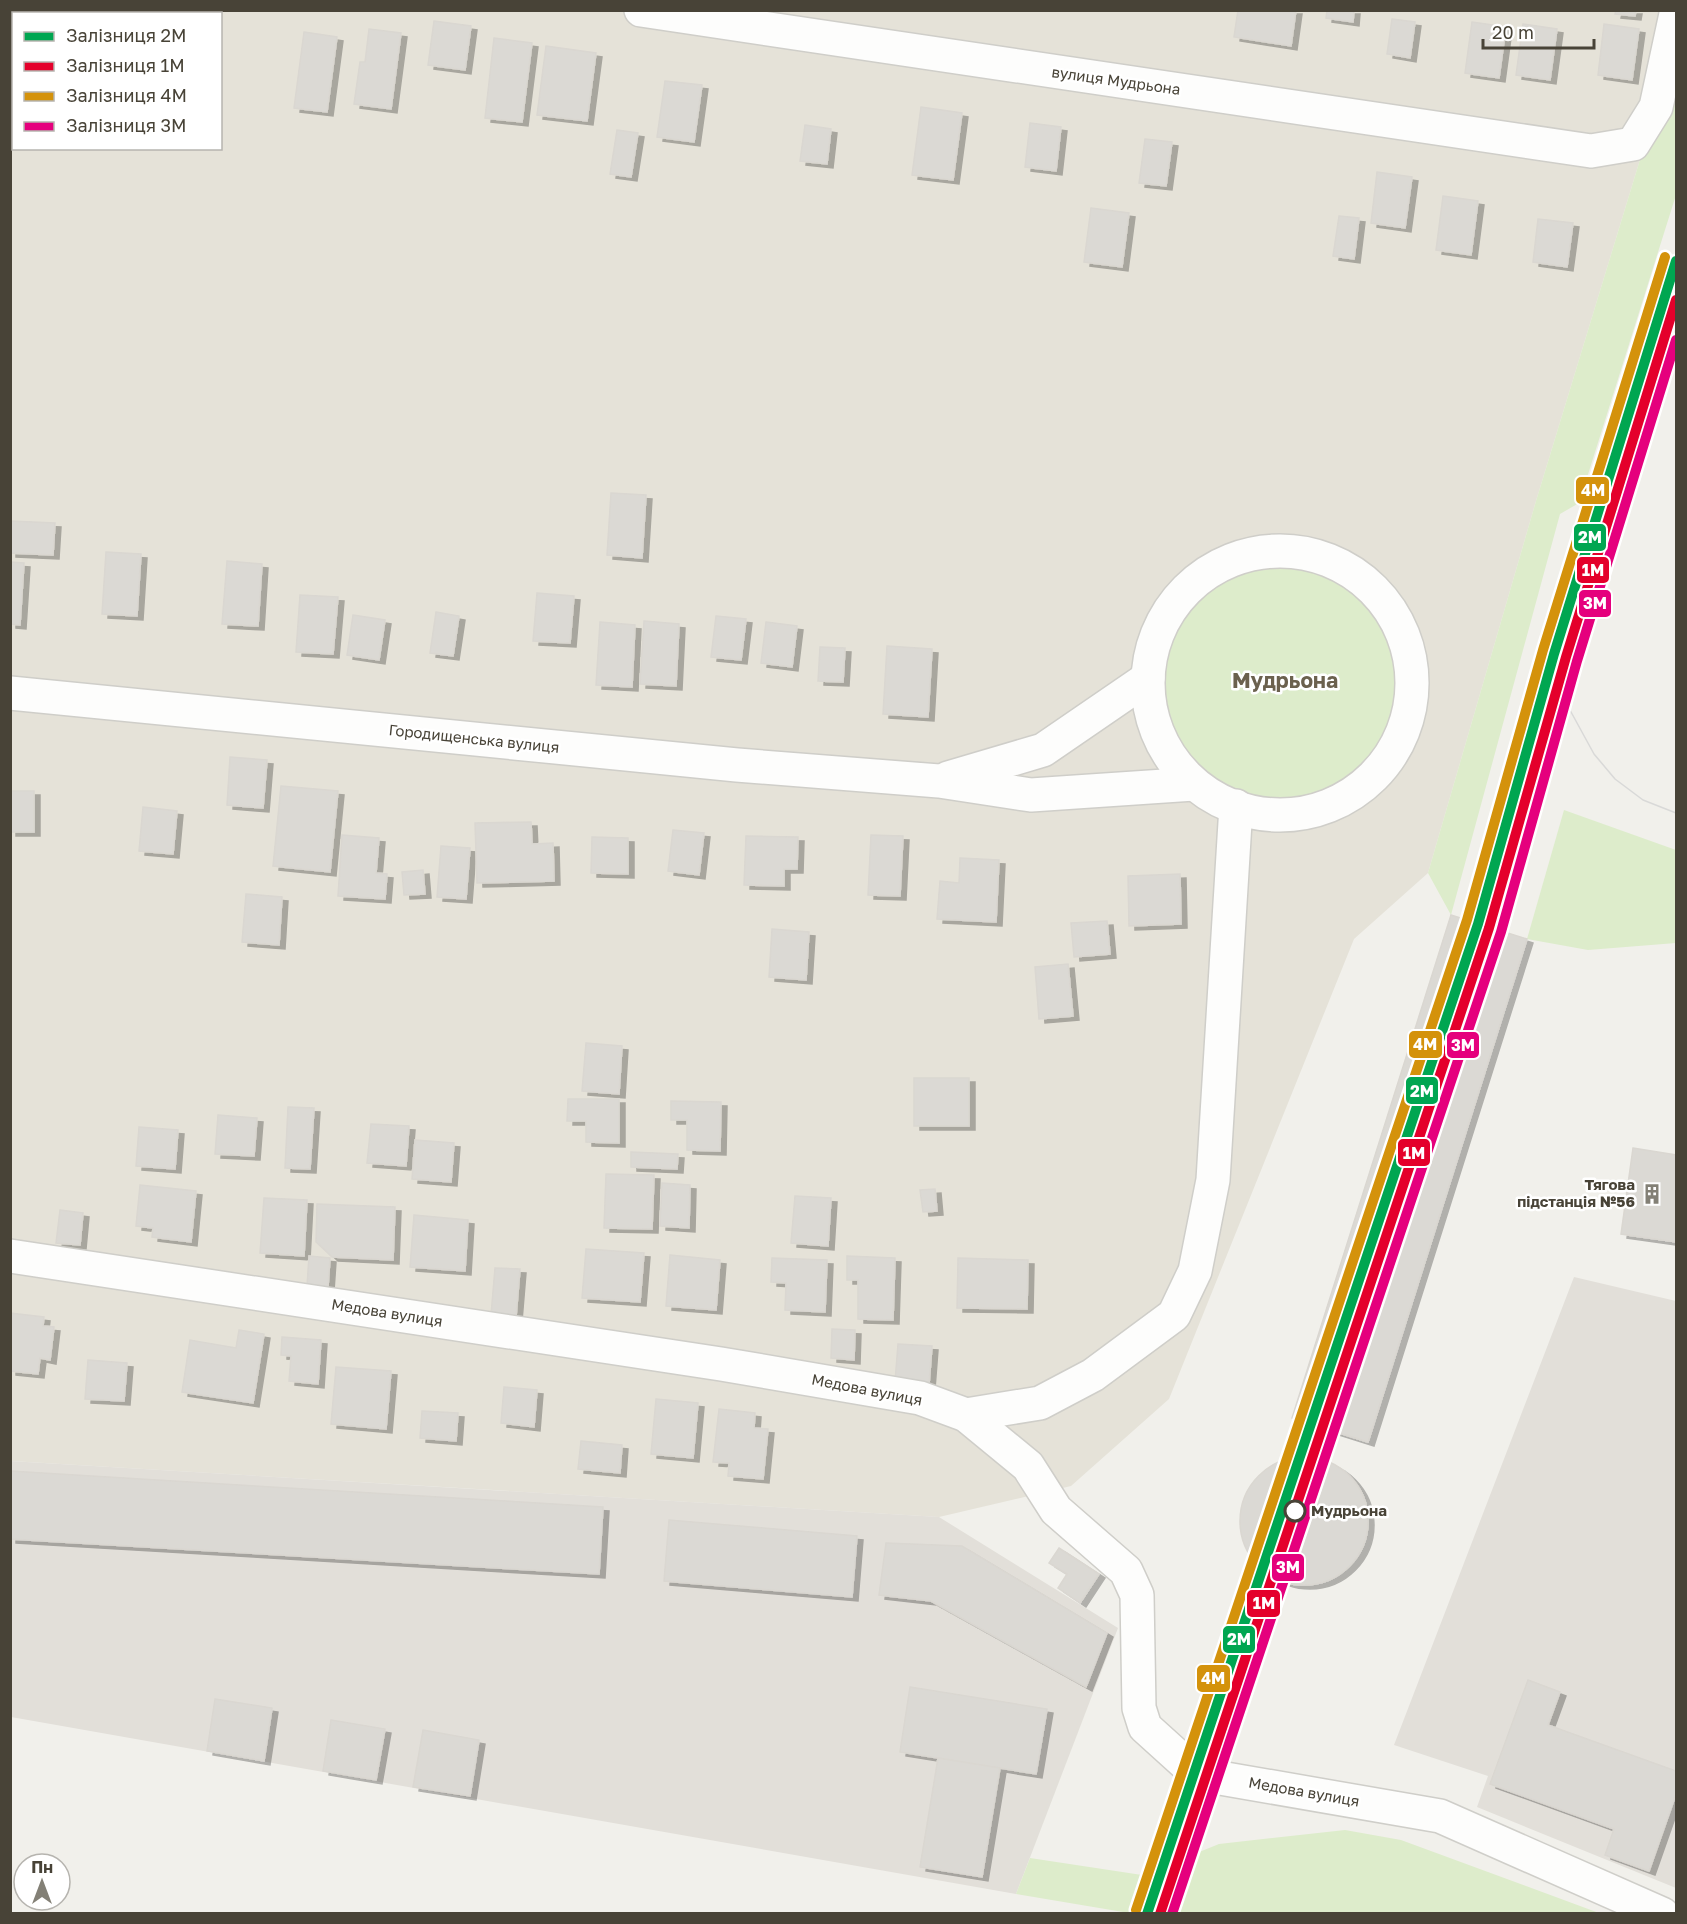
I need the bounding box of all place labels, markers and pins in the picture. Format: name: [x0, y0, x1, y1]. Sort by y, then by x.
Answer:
place label: Тягова підстанція №56: [1517, 1175, 1635, 1210]
building icon: Тягова підстанція №56: [1640, 1182, 1664, 1206]
marker: Мудрьона: [1284, 1500, 1306, 1522]
place label: Мудрьона: [1311, 1501, 1387, 1519]

